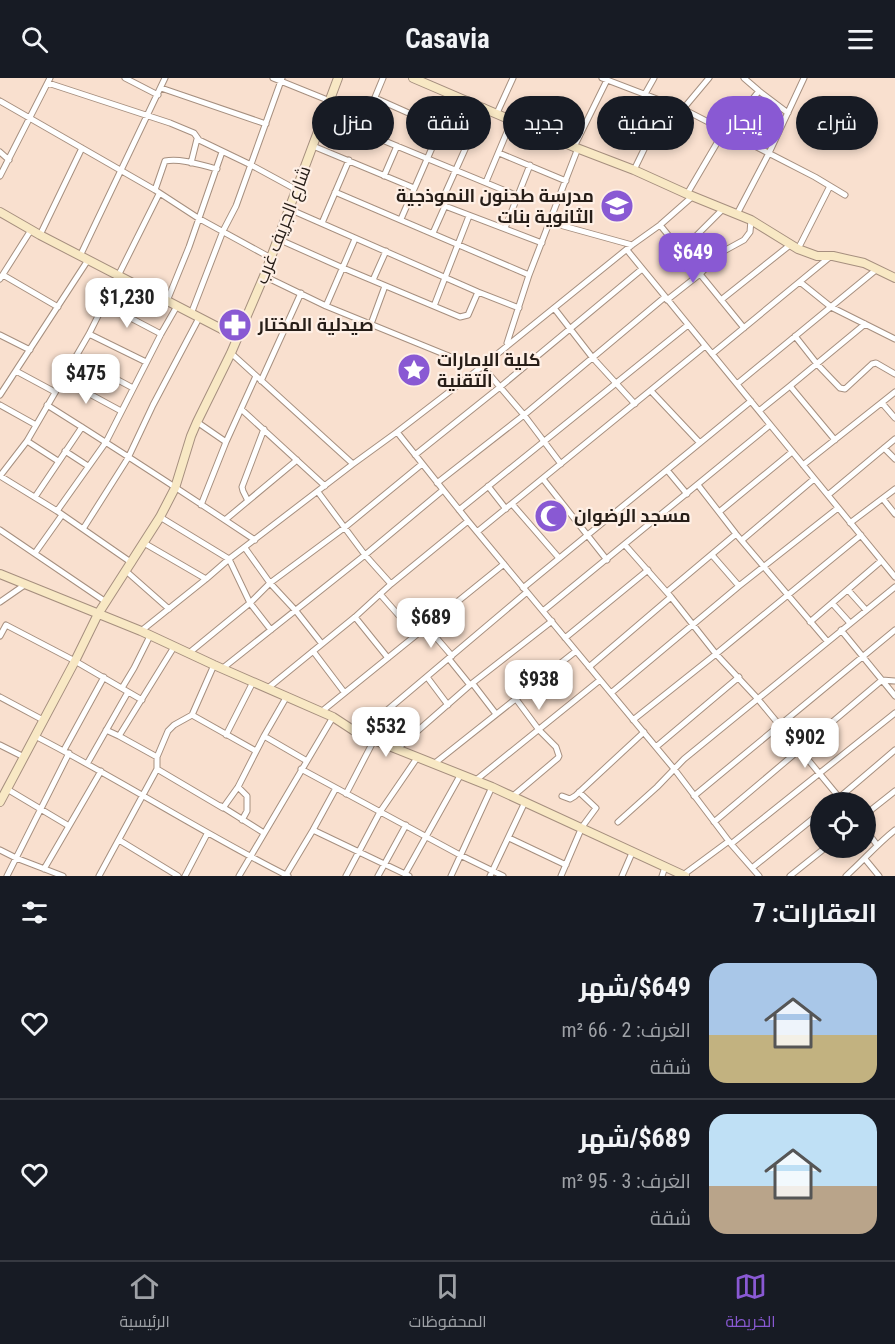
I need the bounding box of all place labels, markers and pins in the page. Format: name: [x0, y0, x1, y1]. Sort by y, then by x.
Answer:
place label: مدرسة طحنون النموذجية الثانوية بنات: [396, 185, 594, 228]
school or university icon: مدرسة طحنون النموذجية الثانوية بنات: [599, 188, 635, 224]
pin: $649: [657, 233, 729, 284]
pin: $1,230: [78, 278, 176, 329]
pharmacy icon: صيدلية المختار: [217, 307, 253, 343]
place label: صيدلية المختار: [257, 314, 374, 335]
place label: كلية الإمارات التقنية: [437, 349, 541, 391]
place icon: كلية الإمارات التقنية: [396, 352, 432, 388]
pin: $475: [50, 354, 122, 405]
mosque icon: مسجد الرضوان: [533, 498, 569, 534]
place label: مسجد الرضوان: [574, 505, 691, 527]
pin: $689: [395, 598, 467, 649]
pin: $938: [503, 660, 575, 711]
pin: $532: [350, 707, 422, 758]
pin: $902: [769, 718, 841, 769]

